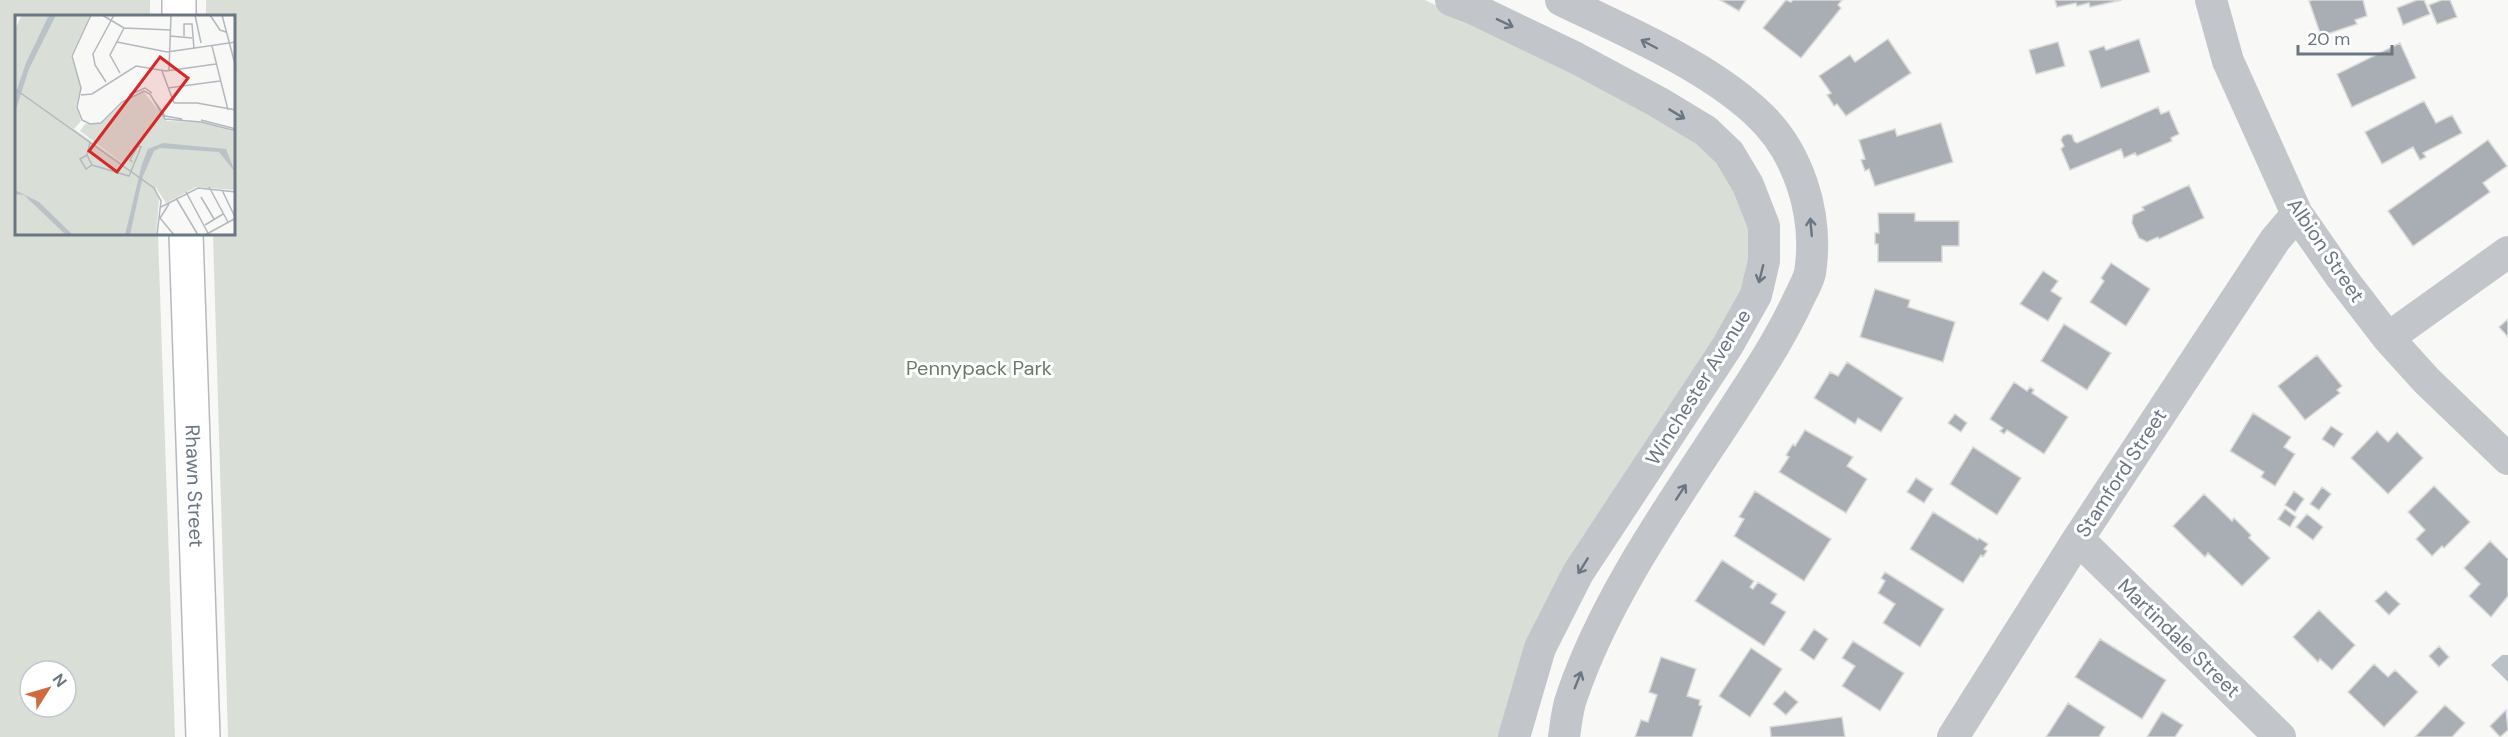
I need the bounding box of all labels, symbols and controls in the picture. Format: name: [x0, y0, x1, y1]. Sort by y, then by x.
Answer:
inset map: [15, 15, 236, 236]
one-way arrow: [1495, 18, 1513, 30]
scale bar: [2298, 18, 2392, 56]
text: 20 m: [2307, 27, 2350, 51]
one-way arrow: [1641, 38, 1659, 49]
one-way arrow: [1668, 108, 1685, 120]
street label: Albion Street: [2282, 193, 2371, 307]
one-way arrow: [1805, 218, 1816, 238]
one-way arrow: [1755, 264, 1767, 283]
street label: Winchester Avenue: [1640, 304, 1756, 470]
park label: Pennypack Park: [906, 355, 1052, 381]
street label: Stamford Street: [2070, 404, 2172, 542]
street label: Rhawn Street: [179, 424, 210, 548]
one-way arrow: [1676, 484, 1688, 501]
one-way arrow: [1576, 557, 1588, 574]
street label: Martindale Street: [2112, 573, 2246, 703]
north arrow: [18, 659, 78, 719]
text: N: [48, 669, 71, 691]
one-way arrow: [1573, 672, 1584, 690]

